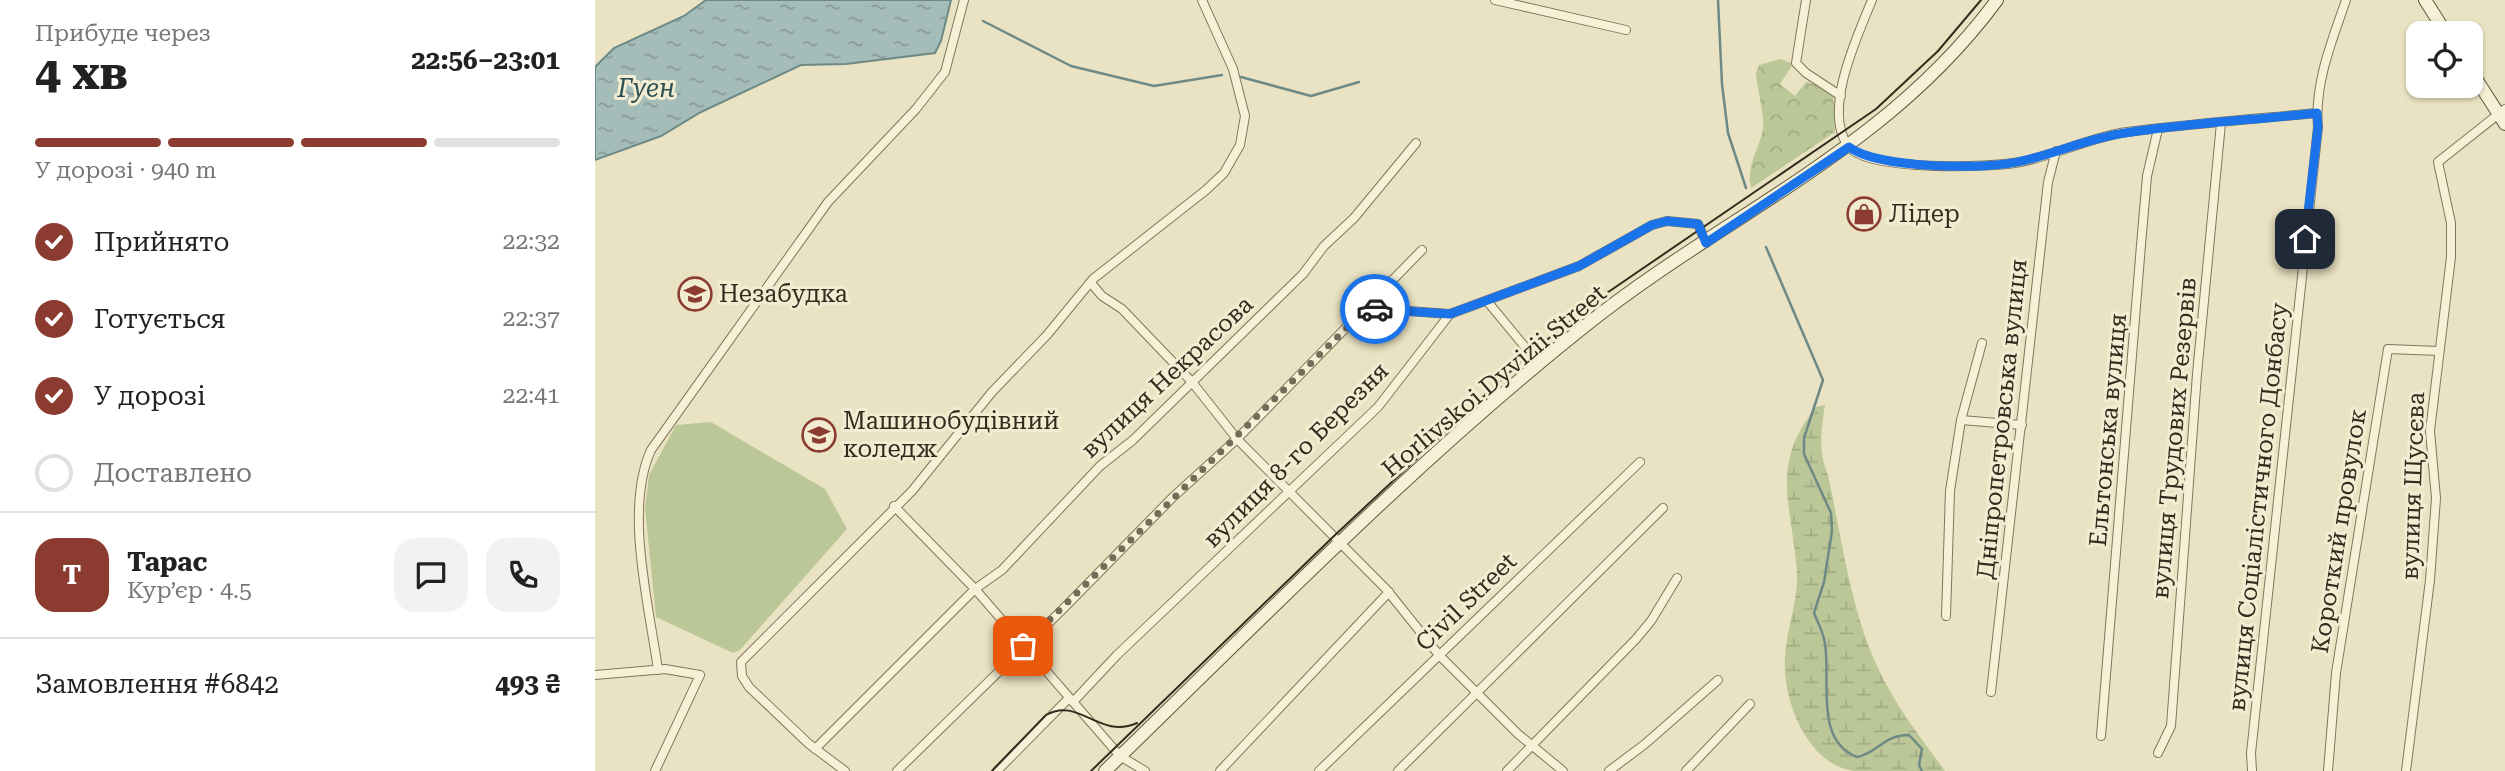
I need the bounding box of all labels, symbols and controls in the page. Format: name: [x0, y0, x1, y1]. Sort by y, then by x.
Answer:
text: Прибуде через: [35, 20, 211, 47]
map controls: [2406, 21, 2483, 98]
button: locate: [2406, 21, 2483, 98]
text: 22:56–23:01: [411, 45, 560, 75]
text: 4 хв: [35, 46, 128, 100]
water label: Гуен: [616, 73, 675, 103]
text: У дорозі · 940 m: [35, 157, 217, 184]
shop icon: Лідер: [1845, 195, 1883, 233]
place label: Лідер: [1889, 200, 1960, 228]
pin: [2275, 209, 2335, 269]
icon: home: [2286, 220, 2324, 258]
icon: check: [35, 223, 73, 261]
text: Прийнято: [94, 227, 229, 257]
text: 22:32: [503, 228, 560, 255]
street label: Дніпропетровська вулиця: [1971, 258, 2033, 580]
courier: [1340, 274, 1410, 344]
school or university icon: Незабудка: [676, 275, 714, 313]
street label: вулиця Трудових Резервів: [2146, 276, 2202, 600]
street label: Horlivskoi Dyvizii Street: [1376, 279, 1612, 483]
place label: Незабудка: [719, 280, 848, 308]
street label: вулиця Некрасова: [1075, 290, 1259, 464]
icon: car: [1356, 290, 1394, 328]
icon: check: [35, 300, 73, 338]
street label: вулиця Соціалістичного Донбасу: [2223, 301, 2293, 713]
text: Готується: [94, 304, 226, 334]
text: 22:37: [503, 305, 560, 332]
street label: Ельтонська вулиця: [2084, 312, 2132, 548]
street label: вулиця 8-го Березня: [1198, 357, 1394, 553]
icon: check: [35, 377, 73, 415]
text: У дорозі: [94, 381, 206, 411]
text: 22:41: [503, 382, 560, 409]
street label: вулиця Щусєва: [2396, 392, 2430, 580]
place label: Машинобудівний коледж: [843, 407, 1059, 463]
street label: Короткий провулок: [2306, 407, 2372, 655]
school or university icon: Машинобудівний коледж: [800, 416, 838, 454]
text: Доставлено: [94, 458, 252, 488]
button: chat: [394, 538, 468, 612]
button: phone: [486, 538, 560, 612]
text: Тарас: [127, 547, 207, 577]
street label: Civil Street: [1410, 547, 1522, 657]
text: Т: [63, 560, 81, 590]
text: Кур’єр · 4.5: [127, 577, 252, 604]
pin: [993, 616, 1053, 676]
icon: bag: [1004, 627, 1042, 665]
text: Замовлення #6842: [35, 669, 279, 699]
text: 493 ₴: [495, 669, 560, 699]

